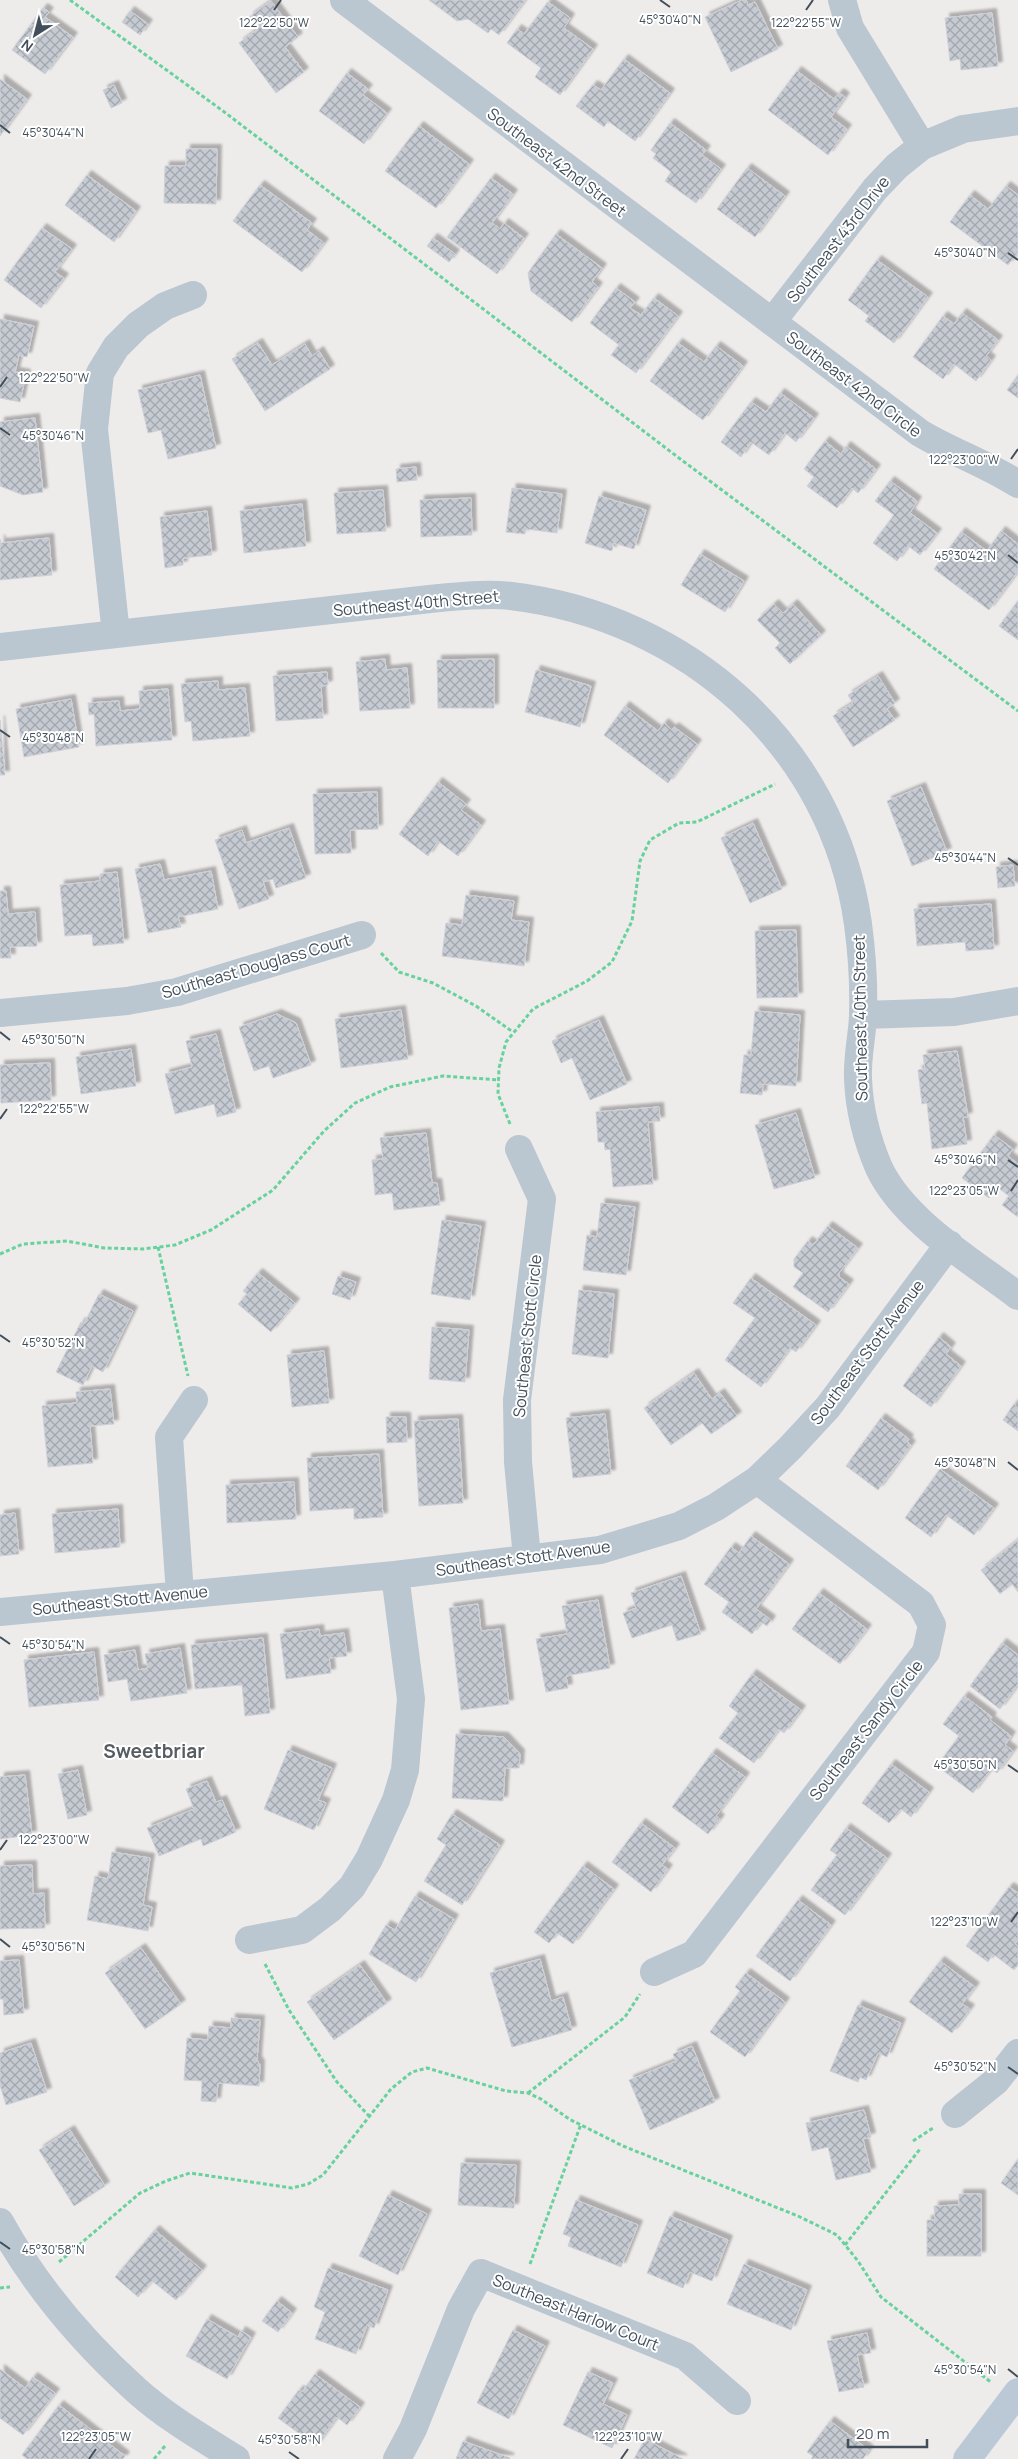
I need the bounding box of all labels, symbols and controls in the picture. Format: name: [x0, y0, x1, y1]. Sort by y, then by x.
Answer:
north arrow: [10, 10, 60, 60]
text: 45°30'40"N: [639, 11, 701, 28]
text: 122°22'50"W: [239, 14, 310, 31]
text: 122°22'55"W: [771, 14, 842, 31]
text: N: [17, 35, 37, 57]
street label: Southeast 42nd Street: [483, 103, 631, 221]
text: 45°30'44"N: [22, 124, 84, 141]
street label: Southeast 43rd Drive: [782, 171, 894, 307]
text: 45°30'40"N: [934, 244, 996, 261]
street label: Southeast 42nd Circle: [782, 326, 926, 442]
text: 122°22'50"W: [19, 369, 90, 386]
text: 45°30'46"N: [22, 427, 84, 444]
text: 122°23'00"W: [929, 451, 1000, 468]
text: 45°30'42"N: [934, 547, 996, 564]
street label: Southeast 40th Street: [332, 585, 500, 621]
text: 45°30'48"N: [22, 729, 84, 746]
text: 45°30'44"N: [934, 849, 996, 866]
street label: Southeast Douglass Court: [159, 929, 353, 1003]
street label: Southeast 40th Street: [848, 935, 872, 1101]
text: 45°30'50"N: [21, 1031, 85, 1048]
text: 122°22'55"W: [19, 1100, 90, 1117]
text: 45°30'46"N: [934, 1151, 996, 1168]
text: 122°23'05"W: [929, 1182, 1000, 1199]
street label: Southeast Stott Circle: [507, 1253, 547, 1419]
street label: Southeast Stott Avenue: [805, 1275, 929, 1429]
text: 45°30'52"N: [22, 1334, 84, 1351]
text: 45°30'48"N: [934, 1454, 996, 1471]
street label: Southeast Stott Avenue: [434, 1535, 612, 1581]
street label: Southeast Stott Avenue: [31, 1580, 209, 1620]
text: 45°30'54"N: [22, 1636, 84, 1653]
street label: Southeast Sandy Circle: [804, 1655, 928, 1805]
district label: Sweetbriar: [103, 1738, 205, 1764]
text: 45°30'50"N: [933, 1756, 997, 1773]
text: 122°23'00"W: [19, 1831, 90, 1848]
text: 122°23'10"W: [930, 1913, 999, 1930]
text: 45°30'56"N: [21, 1938, 85, 1955]
text: 45°30'52"N: [934, 2058, 996, 2075]
text: 45°30'58"N: [22, 2241, 84, 2258]
street label: Southeast Harlow Court: [490, 2269, 662, 2355]
text: 45°30'54"N: [934, 2361, 996, 2378]
scale bar: [848, 2416, 927, 2448]
text: 20 m: [856, 2423, 889, 2444]
text: 122°23'05"W: [61, 2428, 132, 2445]
text: 122°23'10"W: [594, 2428, 663, 2445]
text: 45°30'58"N: [258, 2431, 320, 2448]

